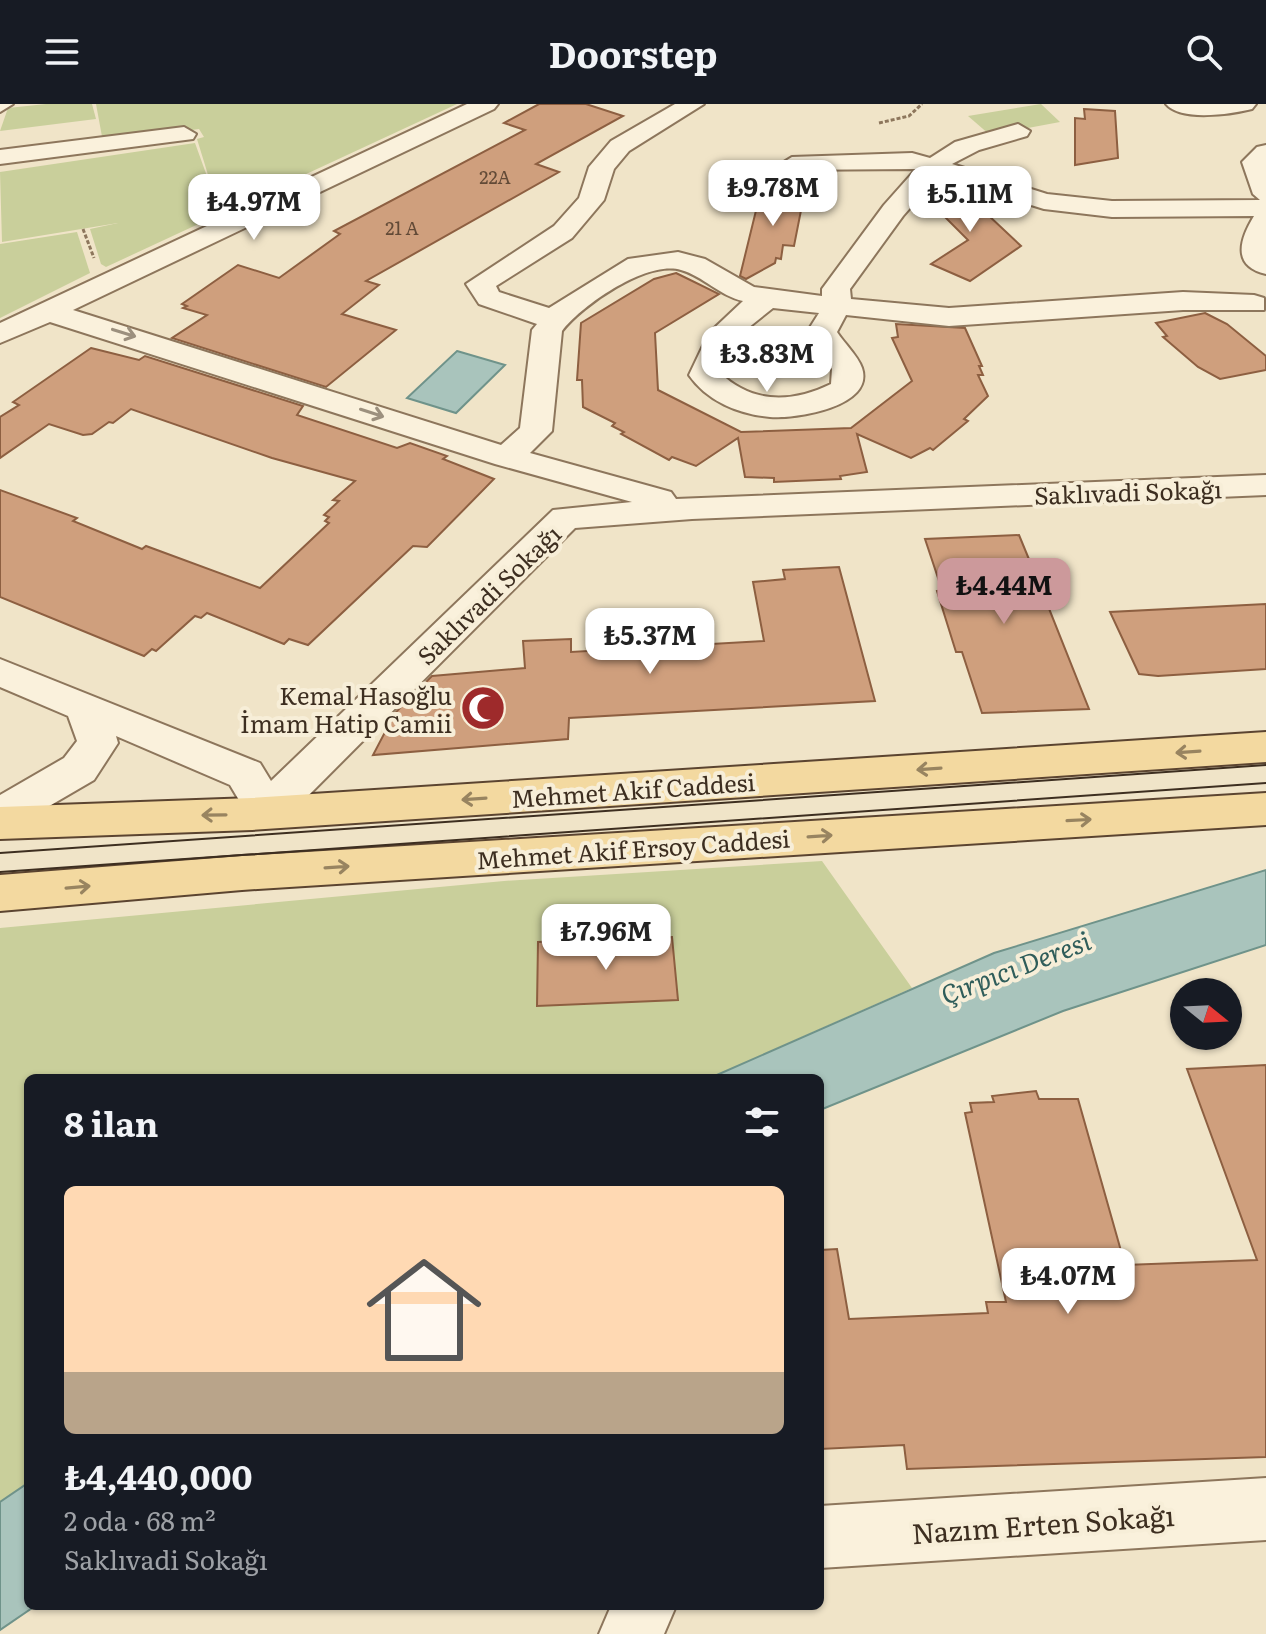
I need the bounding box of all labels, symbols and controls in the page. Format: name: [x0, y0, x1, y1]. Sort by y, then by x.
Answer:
text: Doorstep: [548, 26, 718, 79]
icon: menu: [40, 30, 84, 74]
icon: search: [1182, 30, 1226, 74]
pin: ₺9.78M: [708, 160, 838, 228]
house number: 22A: [479, 163, 511, 190]
text: ₺9.78M: [726, 166, 820, 205]
pin: ₺5.11M: [905, 166, 1035, 234]
text: ₺5.11M: [927, 172, 1013, 211]
pin: ₺4.97M: [189, 174, 319, 242]
text: ₺4.97M: [206, 180, 302, 219]
house number: 21 A: [385, 214, 419, 241]
pin: ₺3.83M: [702, 326, 832, 394]
one-way arrow: [112, 327, 137, 342]
text: ₺3.83M: [719, 332, 815, 371]
one-way arrow: [359, 407, 384, 422]
street label: Saklıvadi Sokağı: [1033, 470, 1223, 512]
street label: Saklıvadi Sokağı: [408, 516, 568, 672]
pin: ₺4.44M: [939, 558, 1069, 626]
text: ₺4.44M: [955, 564, 1053, 603]
pin: ₺5.37M: [585, 608, 715, 676]
text: ₺5.37M: [603, 614, 697, 653]
place label: Kemal Hasoğlu İmam Hatip Camii: [240, 677, 452, 740]
mosque icon: Kemal Hasoğlu İmam Hatip Camii: [459, 684, 507, 732]
one-way arrow: [1175, 745, 1202, 760]
one-way arrow: [916, 762, 943, 777]
street label: Mehmet Akif Caddesi: [510, 763, 756, 815]
one-way arrow: [461, 792, 488, 807]
one-way arrow: [201, 807, 228, 822]
one-way arrow: [1065, 812, 1092, 827]
street label: Mehmet Akif Ersoy Caddesi: [475, 820, 791, 876]
one-way arrow: [806, 828, 833, 843]
one-way arrow: [323, 859, 350, 874]
one-way arrow: [64, 879, 91, 894]
pin: ₺7.96M: [541, 904, 671, 972]
text: ₺7.96M: [560, 910, 652, 949]
water label: Çırpıcı Deresi: [934, 919, 1096, 1012]
north arrow: [1170, 978, 1242, 1050]
map controls: [1170, 978, 1242, 1050]
text: 8 ilan: [64, 1097, 158, 1147]
icon: filters: [740, 1100, 784, 1144]
icon: home: [352, 1238, 496, 1382]
pin: ₺4.07M: [1003, 1248, 1133, 1316]
text: ₺4.07M: [1020, 1254, 1116, 1293]
text: ₺4,440,000: [64, 1450, 252, 1500]
street label: Nazım Erten Sokağı: [910, 1493, 1176, 1553]
text: 2 oda · 68 m²: [64, 1500, 216, 1539]
text: Saklıvadi Sokağı: [64, 1539, 268, 1578]

